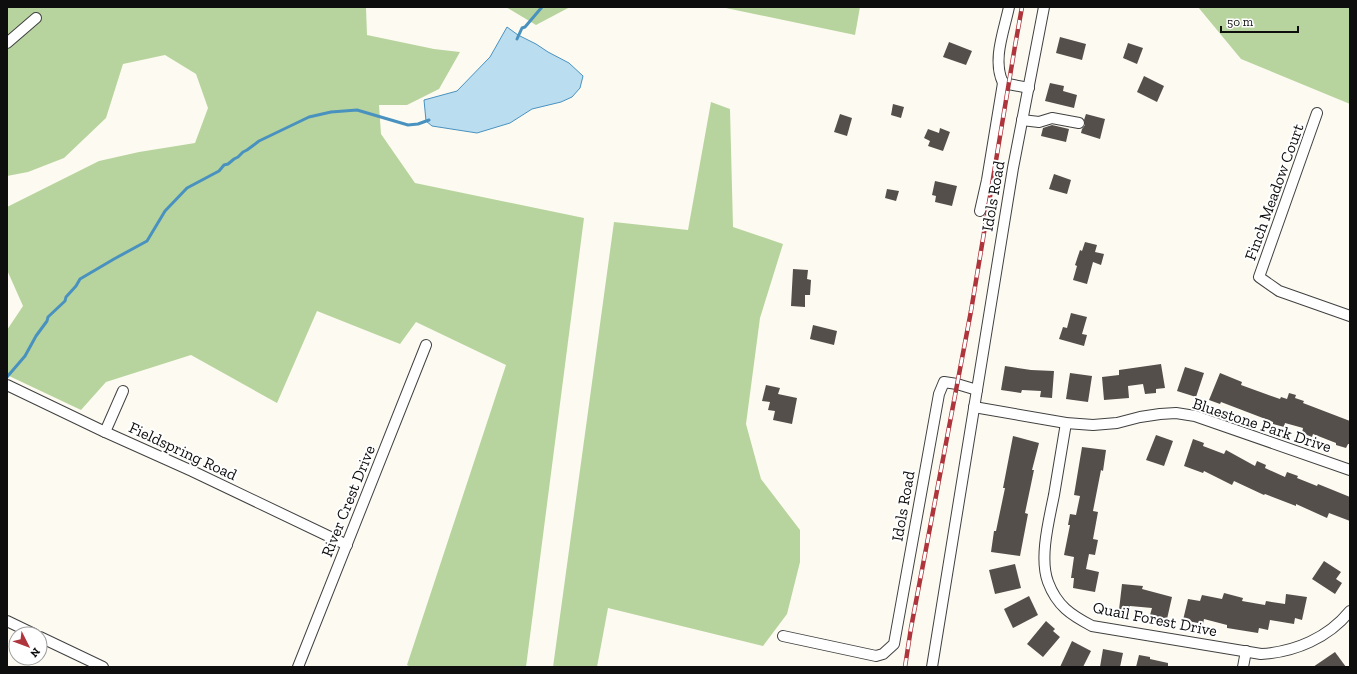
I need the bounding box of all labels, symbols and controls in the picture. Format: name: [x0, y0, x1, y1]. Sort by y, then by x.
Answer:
scale bar: [1221, 8, 1298, 34]
text: 50 m: [1227, 15, 1254, 29]
street label: Finch Meadow Court: [1240, 121, 1308, 263]
street label: Idols Road: [977, 159, 1009, 233]
street label: Bluestone Park Drive: [1190, 394, 1334, 456]
street label: Fieldspring Road: [126, 418, 240, 484]
street label: River Crest Drive: [317, 443, 379, 559]
street label: Idols Road: [887, 469, 919, 543]
street label: Quail Forest Drive: [1091, 598, 1219, 640]
north arrow: [8, 626, 48, 666]
text: N: [27, 645, 43, 660]

